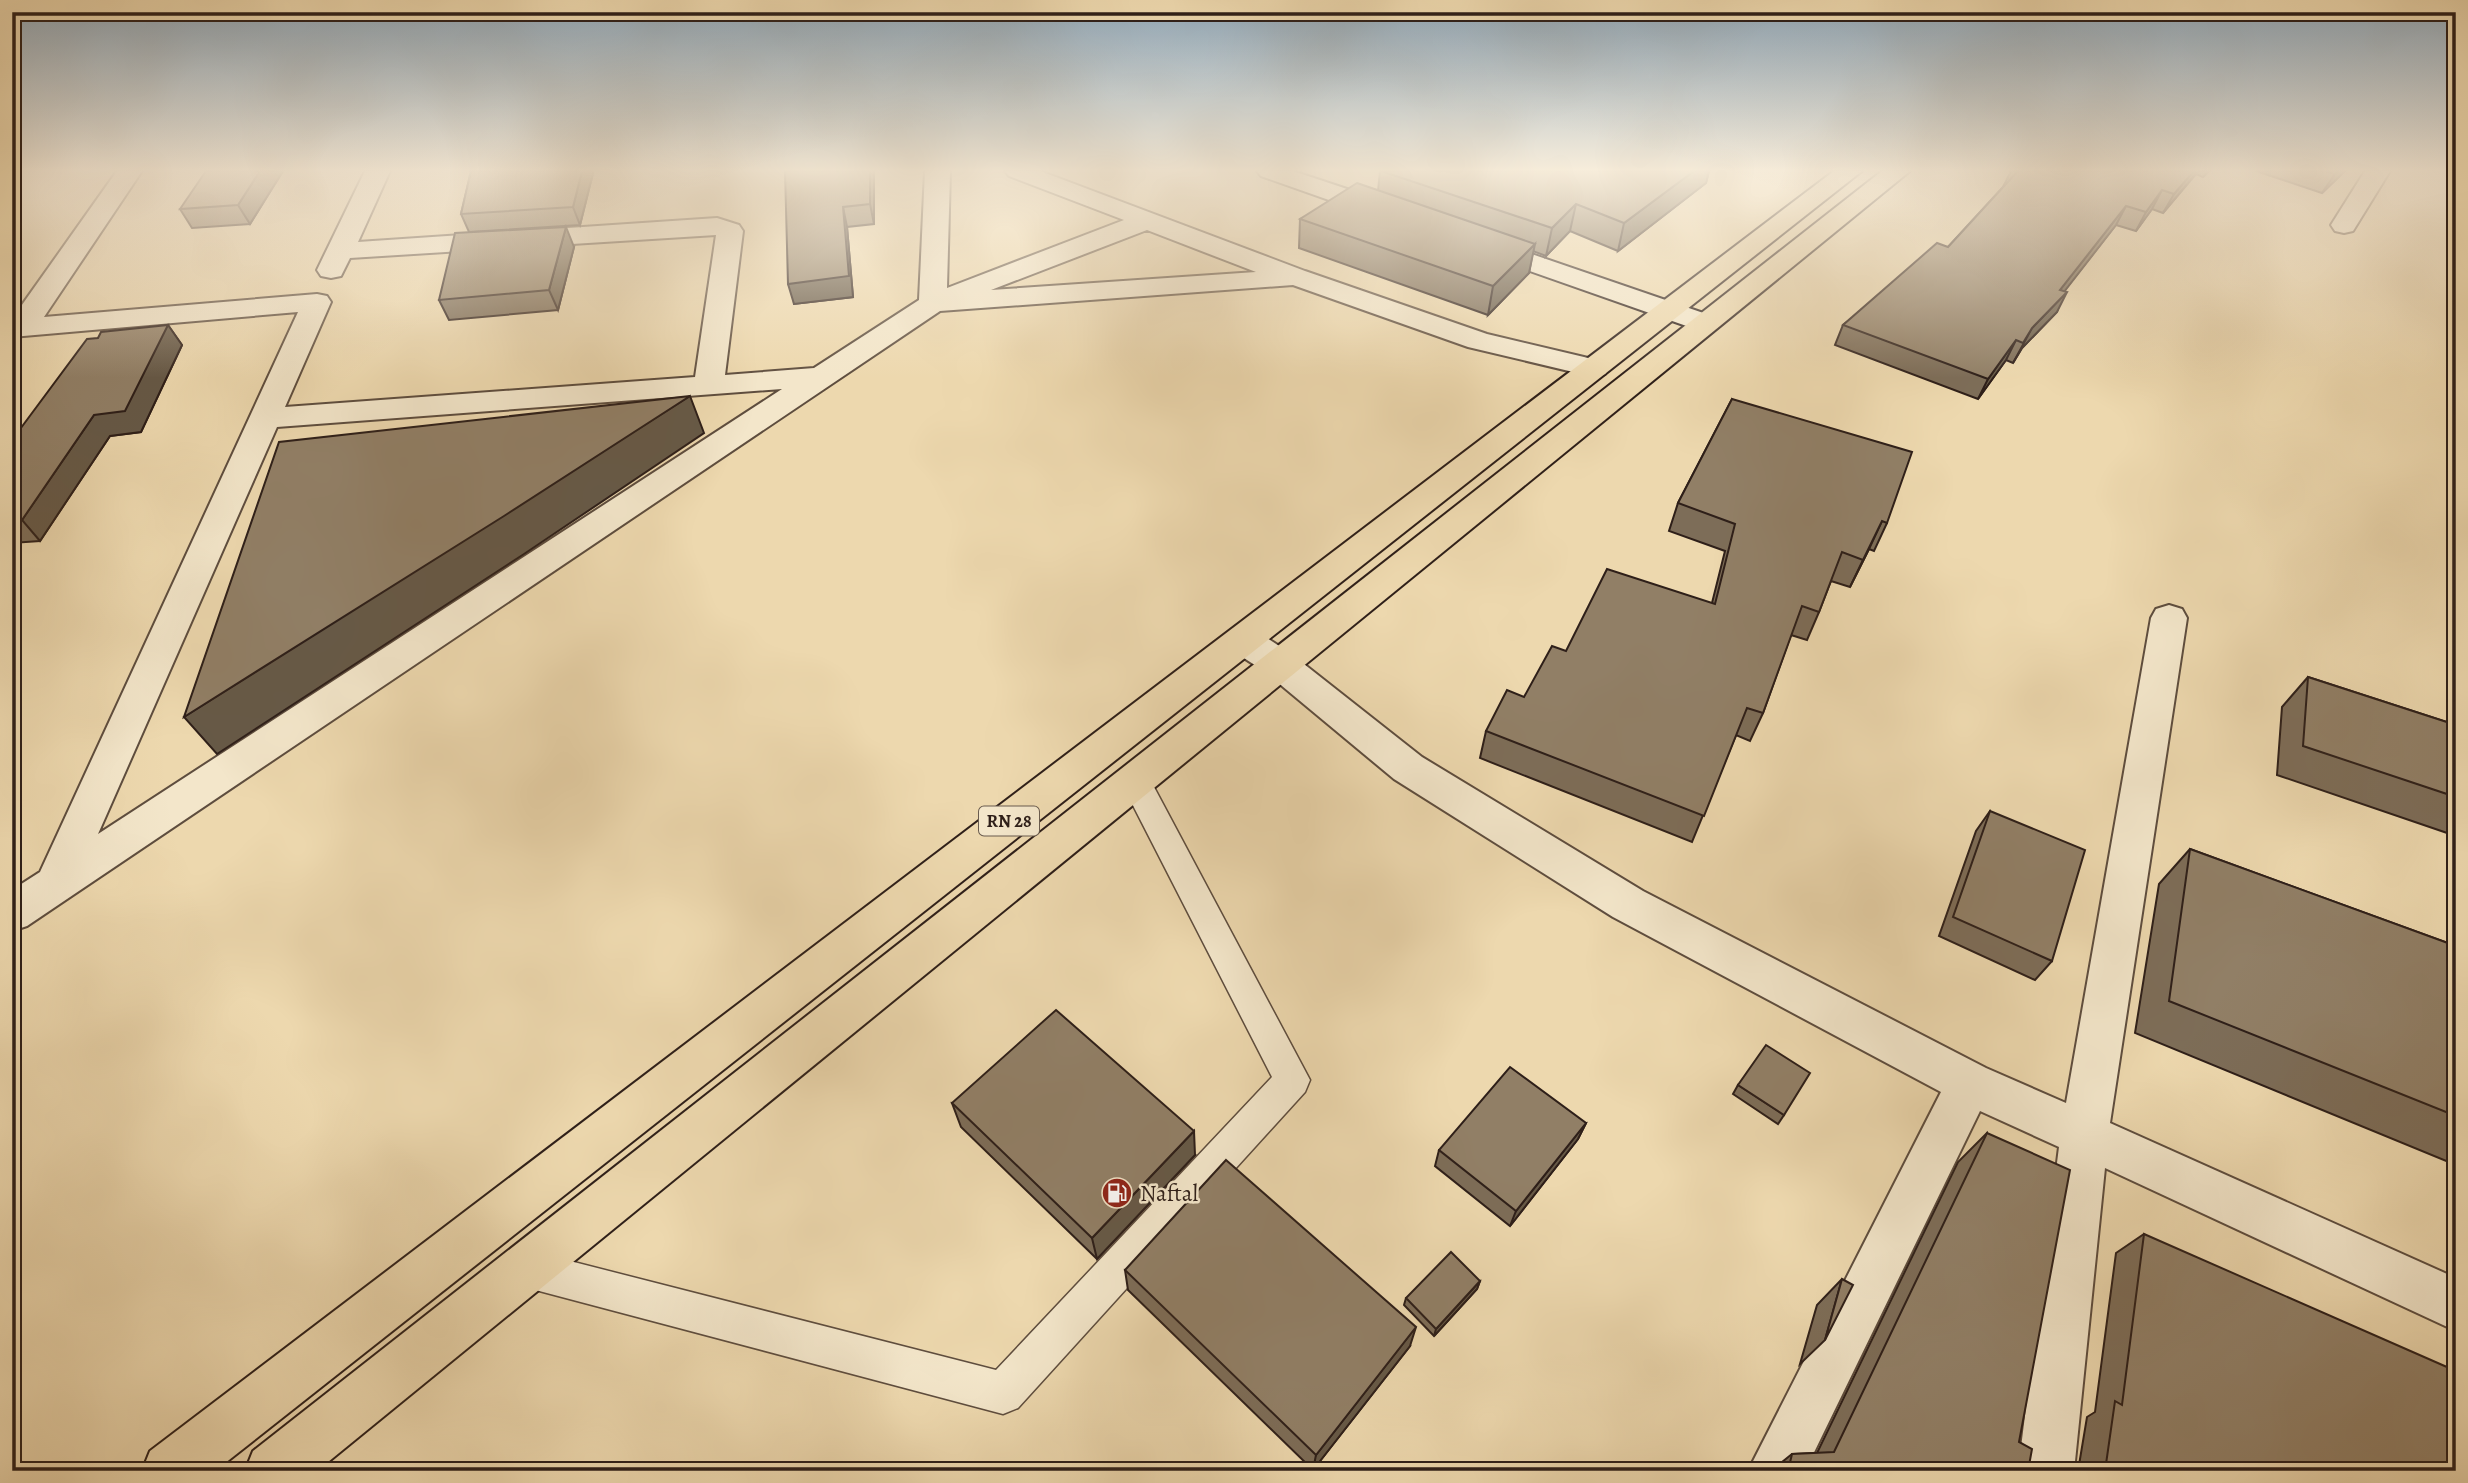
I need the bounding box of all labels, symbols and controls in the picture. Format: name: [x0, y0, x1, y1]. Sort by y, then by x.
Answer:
road number: RN 28: [979, 806, 1039, 836]
fuel station icon: Naftal: [1100, 1176, 1134, 1210]
place label: Naftal: [1140, 1178, 1198, 1209]

